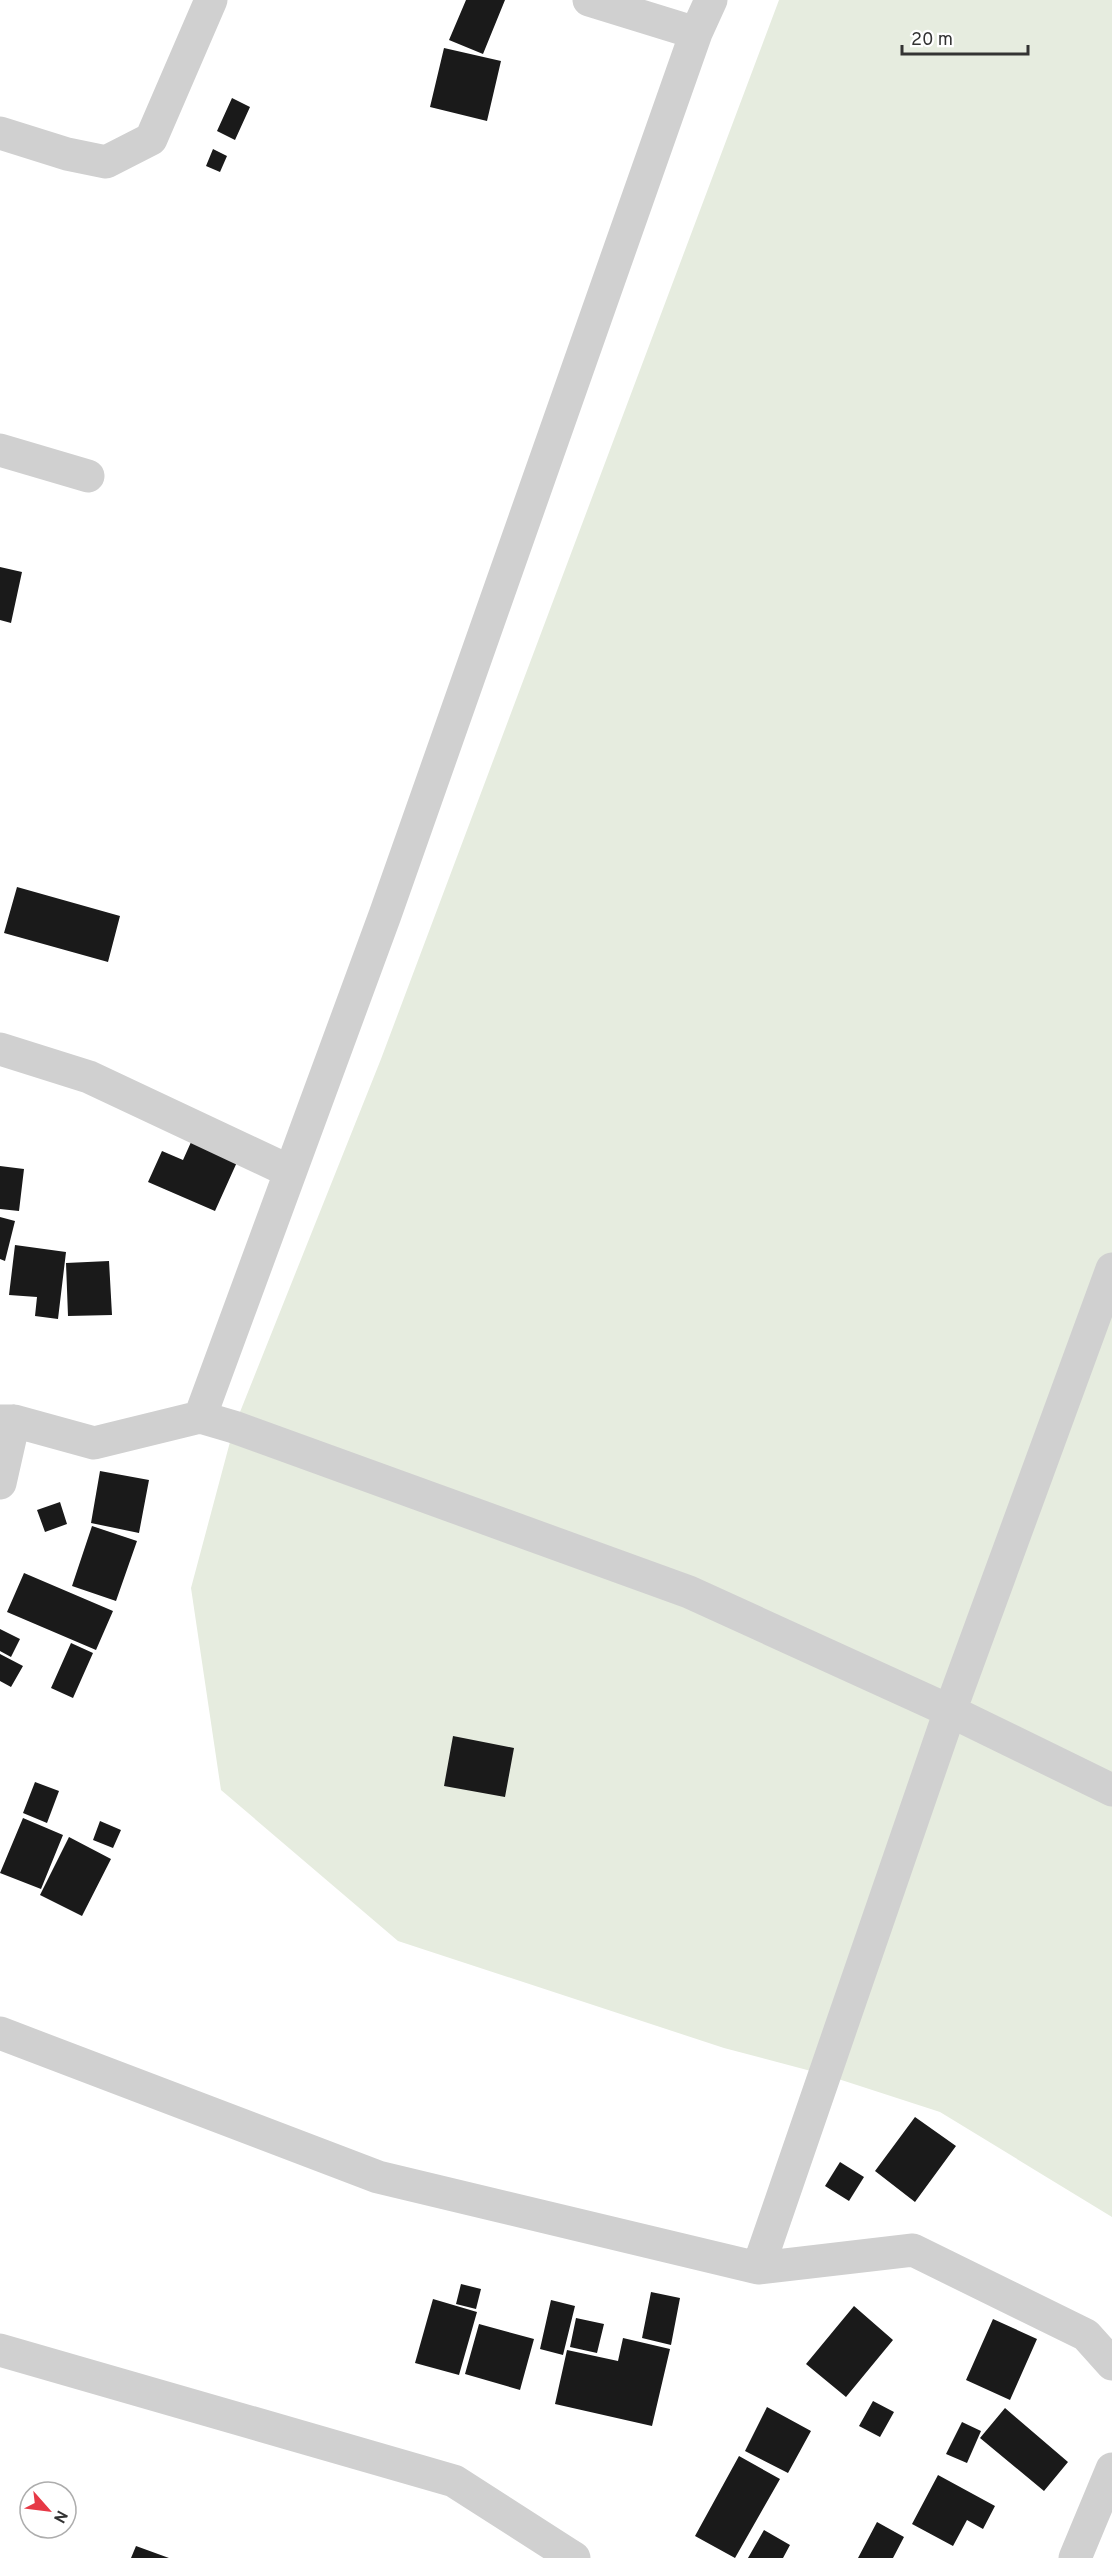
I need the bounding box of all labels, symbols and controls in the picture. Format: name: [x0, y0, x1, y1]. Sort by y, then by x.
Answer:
scale bar: [902, 18, 1028, 56]
text: 20 m: [911, 29, 953, 52]
north arrow: [18, 2480, 78, 2540]
text: N: [48, 2506, 71, 2526]

